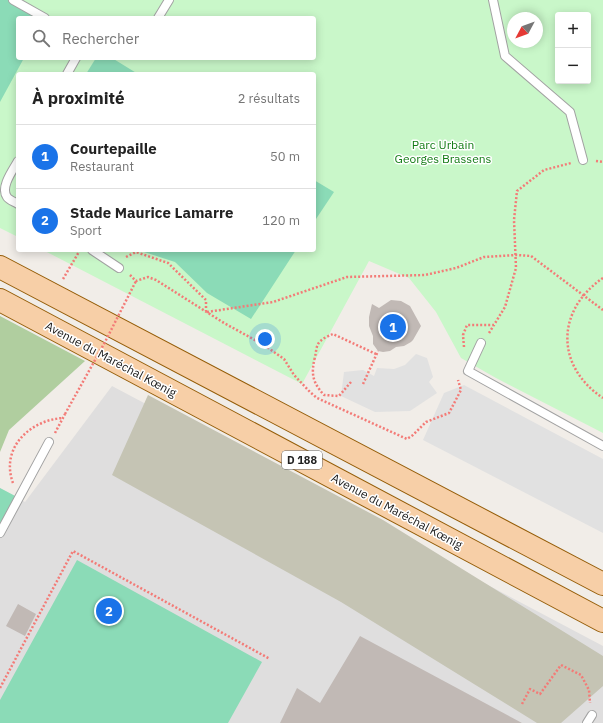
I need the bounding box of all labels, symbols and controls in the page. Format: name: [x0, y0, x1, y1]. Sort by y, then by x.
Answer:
north arrow: [507, 12, 543, 48]
map controls: [555, 12, 591, 84]
button: +: [555, 12, 591, 48]
search box: [16, 16, 316, 60]
icon: search: [30, 27, 52, 49]
text: Rechercher: [62, 29, 139, 48]
button: −: [555, 48, 591, 84]
text: À proximité: [32, 87, 125, 109]
text: 2 résultats: [238, 90, 300, 107]
park label: Parc Urbain Georges Brassens: [395, 137, 492, 166]
text: Courtepaille: [70, 139, 157, 158]
text: 1: [41, 148, 49, 165]
text: 50 m: [270, 148, 300, 165]
text: Restaurant: [70, 158, 134, 175]
text: Stade Maurice Lamarre: [70, 203, 233, 222]
text: 2: [41, 212, 49, 229]
text: 120 m: [262, 212, 300, 229]
text: Sport: [70, 222, 102, 239]
pin: 1: [380, 312, 406, 342]
street label: Avenue du Maréchal Kœnig: [43, 318, 180, 400]
your location: [255, 329, 275, 349]
road number: D 188: [282, 451, 322, 469]
street label: Avenue du Maréchal Kœnig: [329, 470, 466, 552]
pin: 2: [96, 596, 122, 626]

